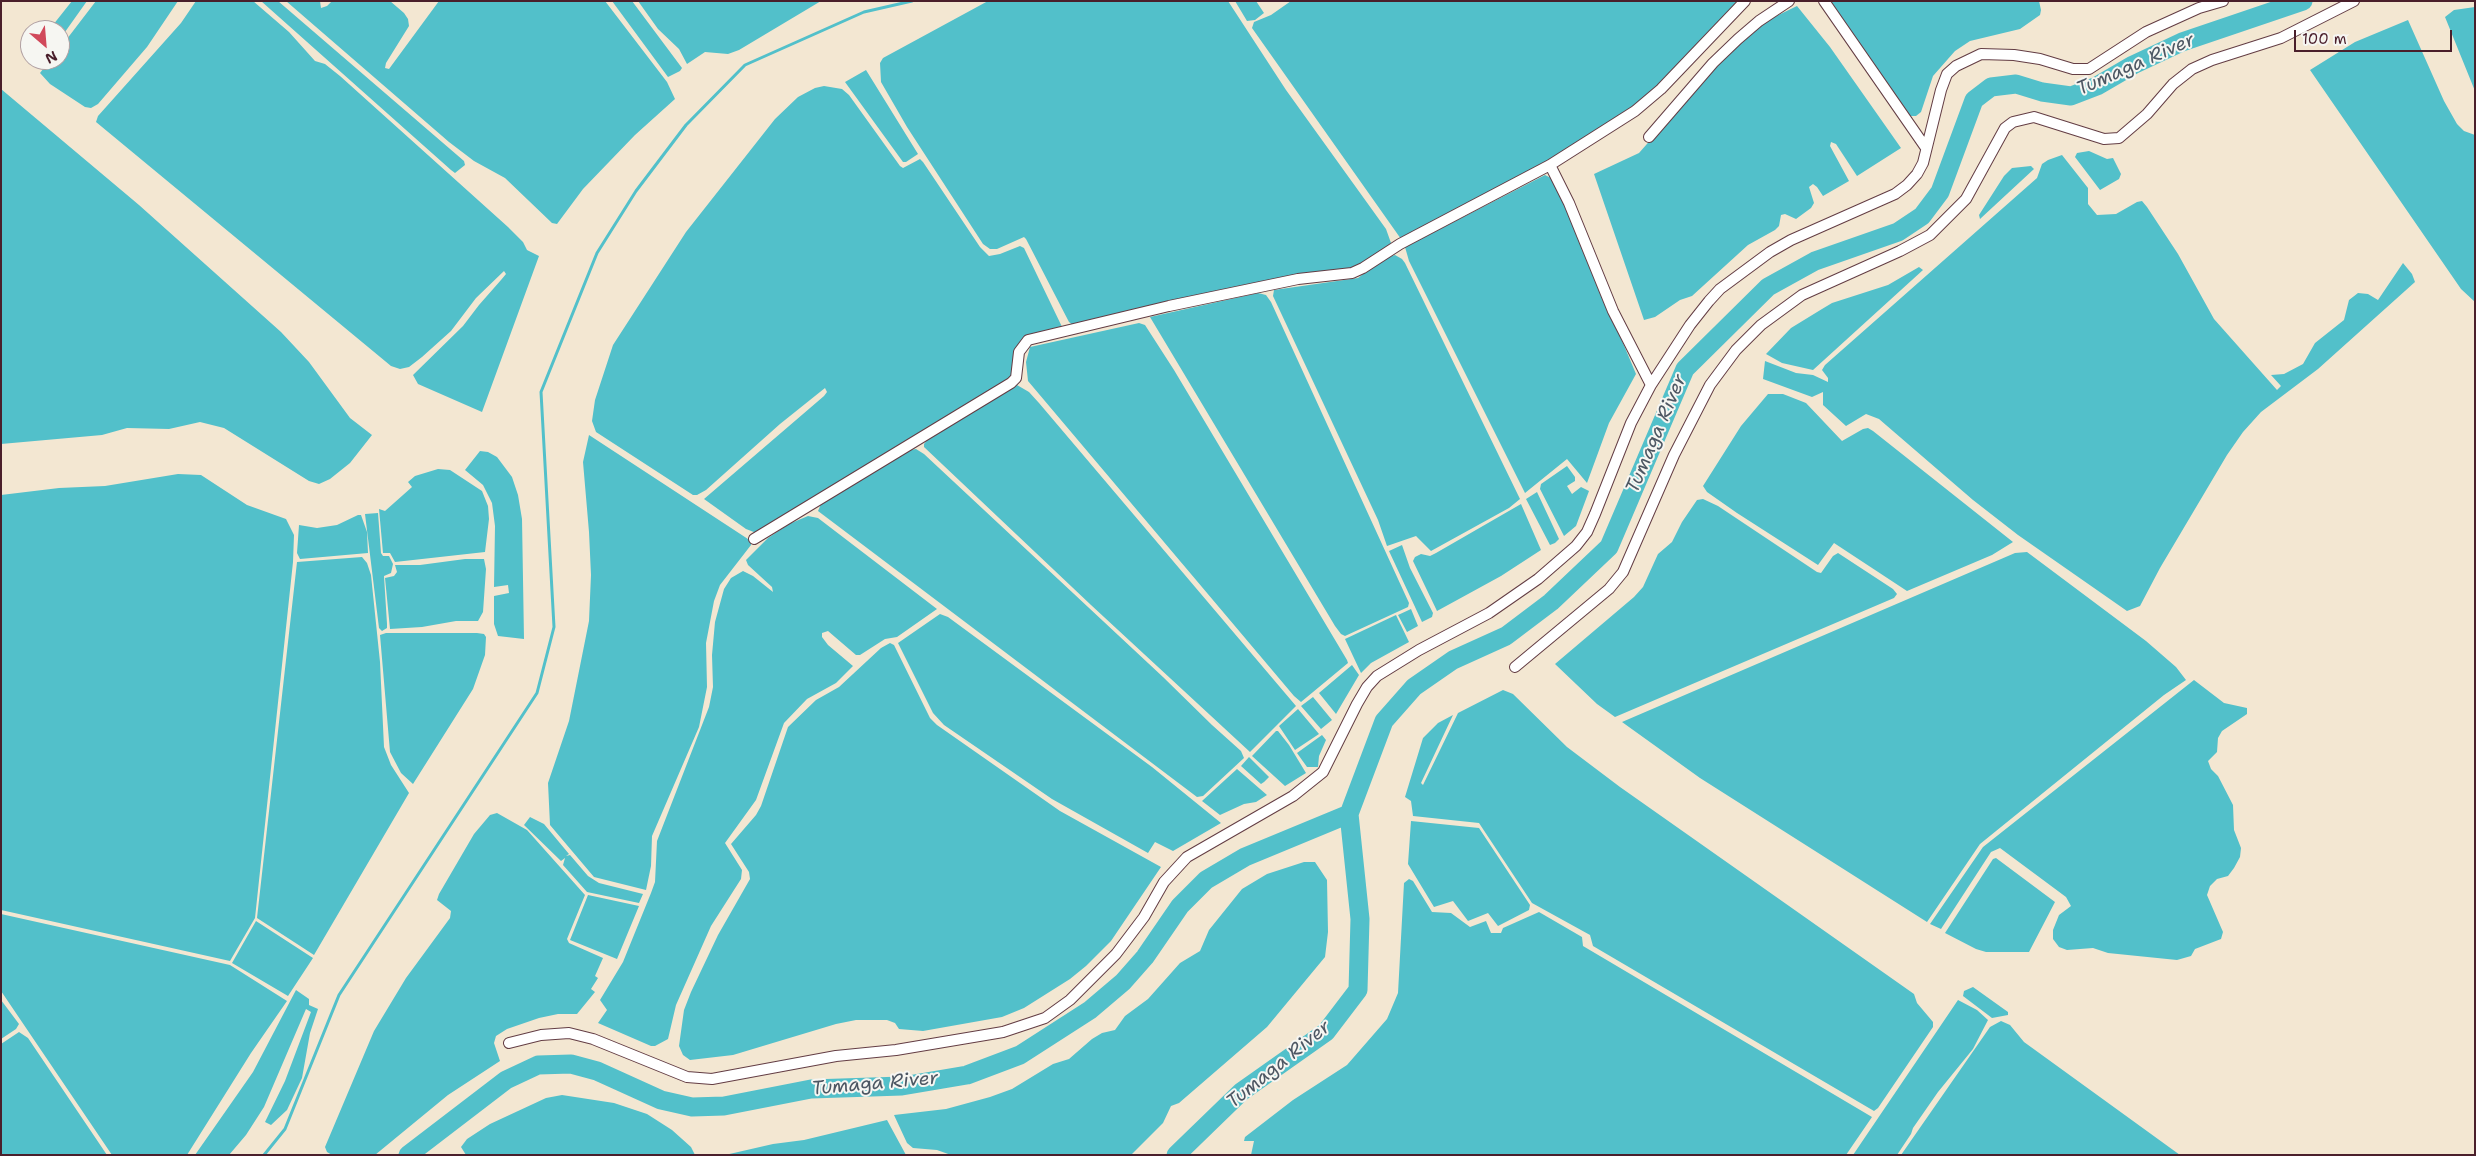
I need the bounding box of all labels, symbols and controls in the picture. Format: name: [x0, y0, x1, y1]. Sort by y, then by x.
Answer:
north arrow: [20, 20, 70, 70]
scale bar: [2296, 20, 2454, 52]
water label: Tumaga River: [2073, 29, 2199, 101]
text: 100 m: [2302, 29, 2347, 49]
text: N: [42, 47, 60, 68]
water label: Tumaga River: [1622, 371, 1692, 497]
water label: Tumaga River: [1223, 1016, 1335, 1114]
water label: Tumaga River: [811, 1067, 939, 1101]

